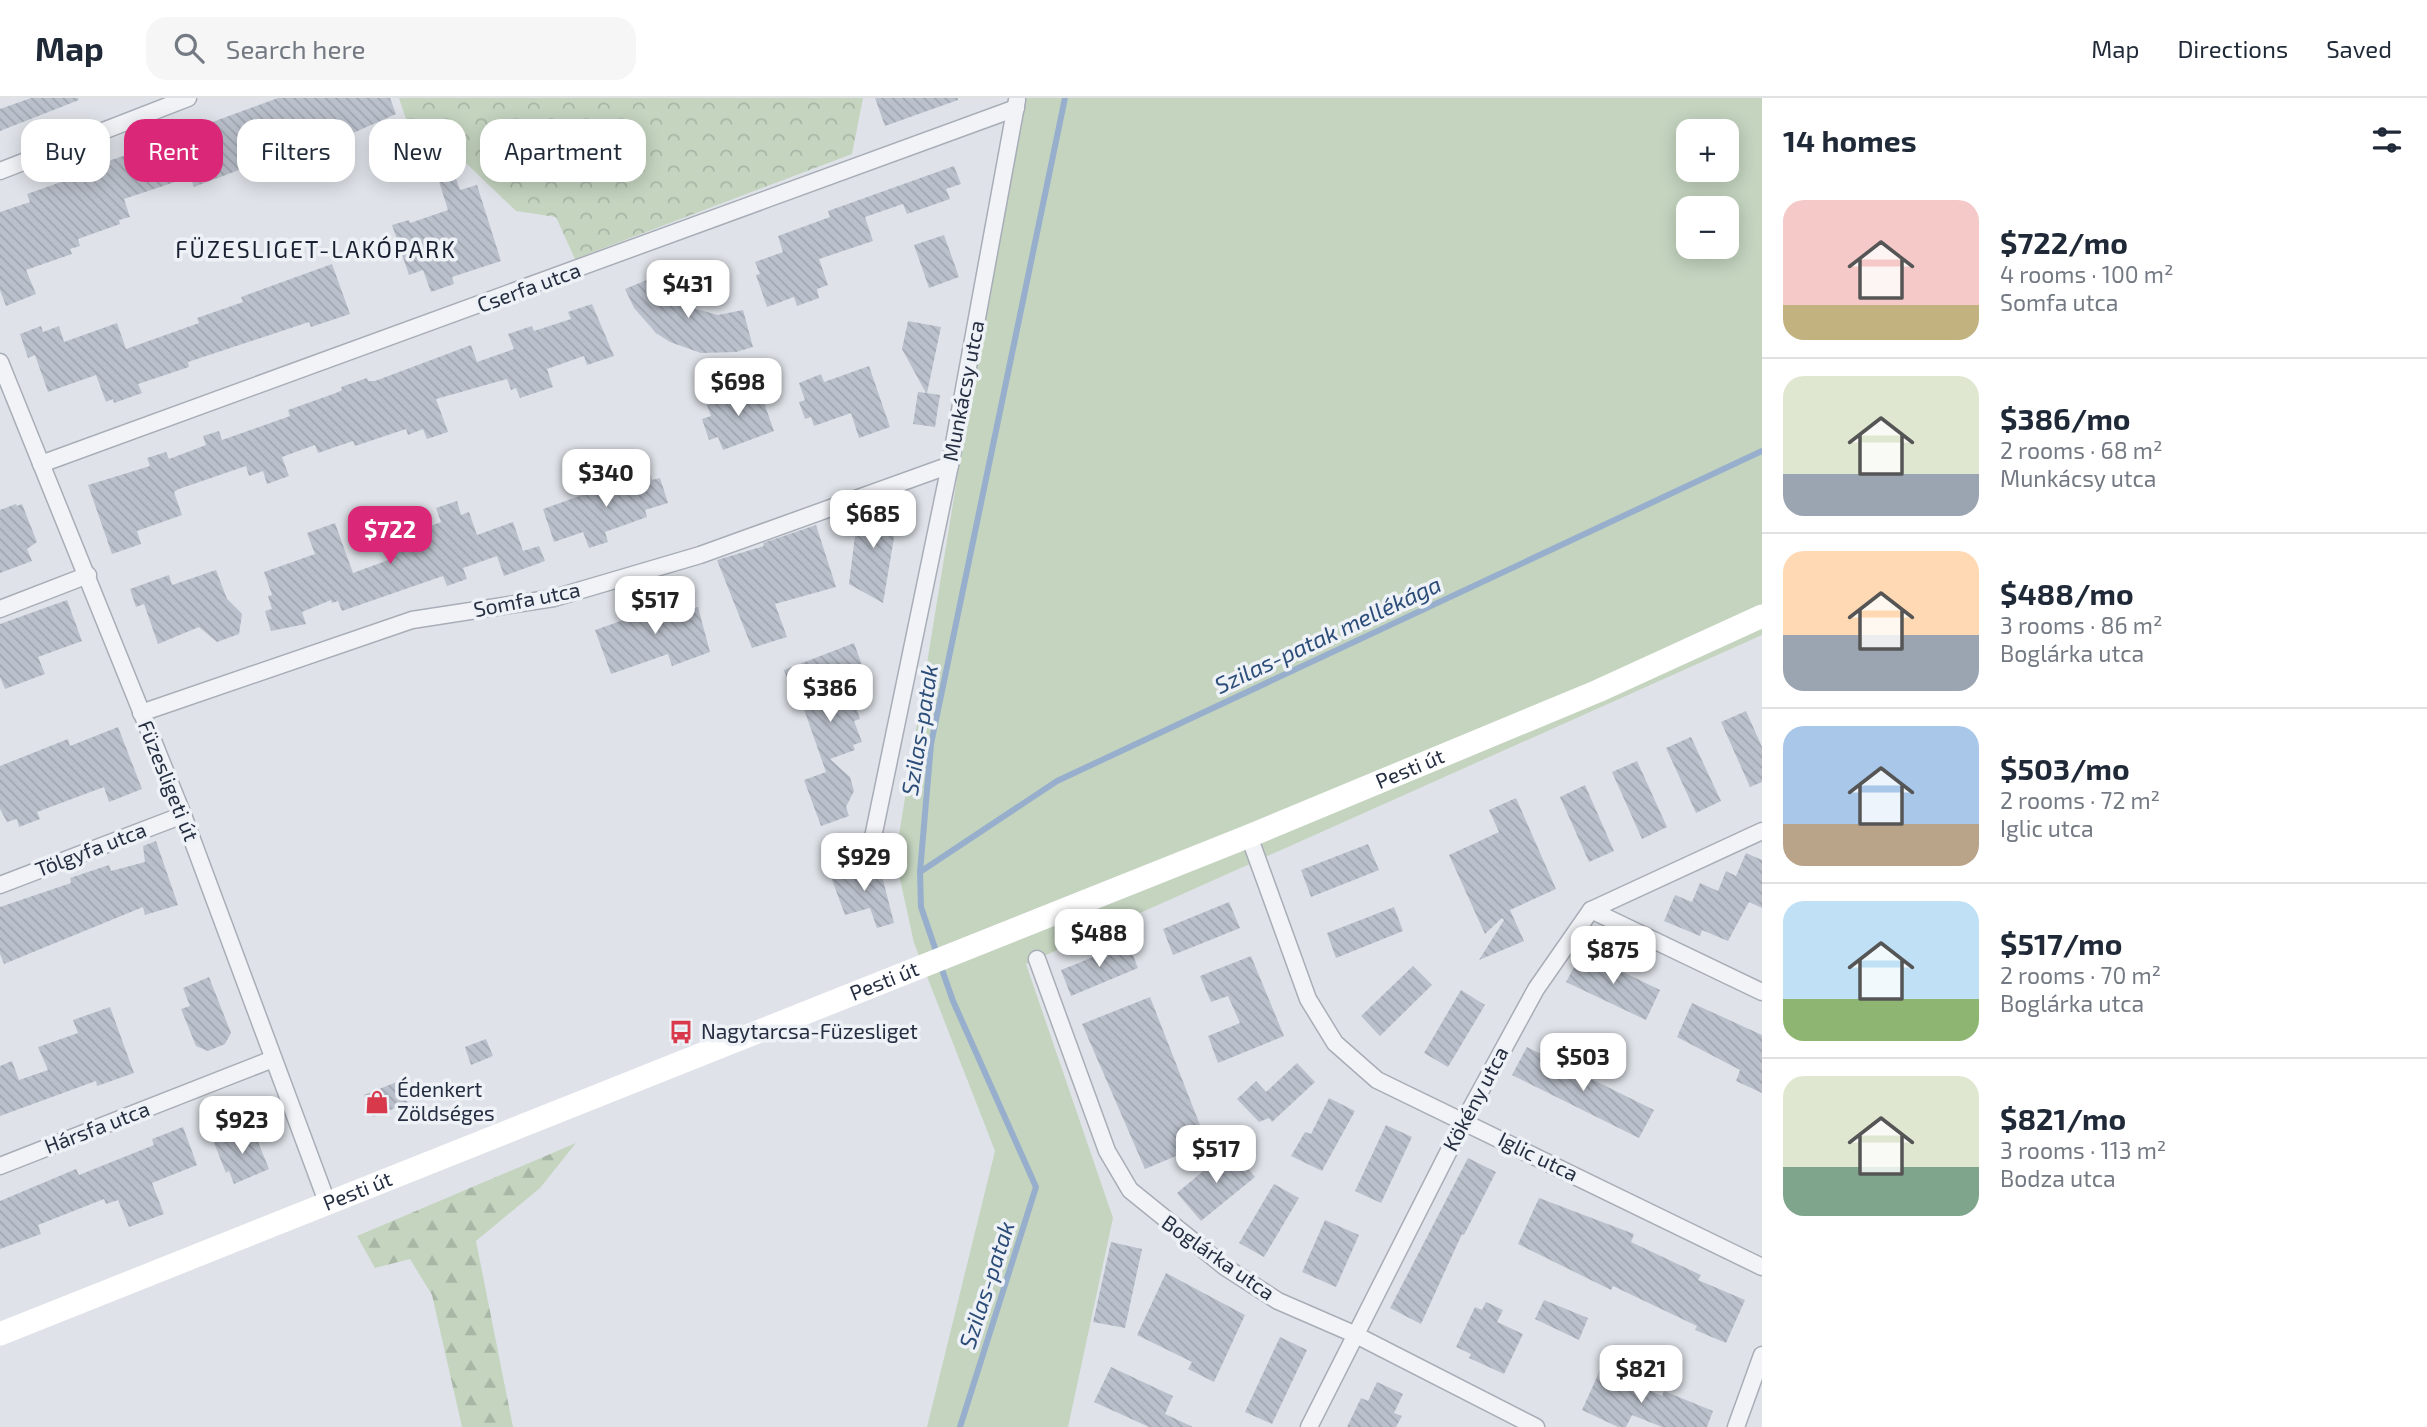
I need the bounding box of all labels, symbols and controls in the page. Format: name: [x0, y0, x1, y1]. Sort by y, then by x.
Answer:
search box: [146, 17, 636, 80]
text: Map: [35, 28, 104, 68]
icon: search: [170, 29, 208, 67]
text: Search here: [226, 33, 365, 64]
text: Map: [2091, 34, 2139, 63]
text: Directions: [2177, 34, 2288, 63]
text: Saved: [2326, 34, 2392, 63]
chip: Buy: [21, 119, 110, 182]
chip: Rent: [124, 119, 223, 182]
chip: Filters: [237, 119, 355, 182]
chip: New: [369, 119, 466, 182]
chip: Apartment: [480, 119, 646, 182]
map controls: [1676, 119, 1739, 259]
button: +: [1676, 119, 1739, 182]
icon: filters: [2368, 121, 2406, 159]
text: 14 homes: [1783, 122, 1917, 158]
button: −: [1676, 196, 1739, 259]
text: $722/mo: [2000, 224, 2128, 260]
icon: home: [1839, 228, 1923, 312]
district label: FÜZESLIGET-LAKÓPARK: [175, 235, 457, 263]
street label: Cserfa utca: [473, 256, 584, 317]
pin: $431: [647, 260, 729, 320]
text: 4 rooms · 100 m²: [2000, 260, 2174, 288]
text: $431: [663, 269, 713, 297]
text: Somfa utca: [2000, 288, 2118, 316]
street label: Munkácsy utca: [937, 318, 988, 463]
pin: $698: [697, 358, 779, 418]
text: $698: [711, 367, 765, 395]
text: $386/mo: [2000, 400, 2131, 436]
icon: home: [1839, 404, 1923, 488]
text: 2 rooms · 68 m²: [2000, 436, 2163, 464]
pin: $340: [565, 450, 647, 509]
text: $340: [578, 458, 634, 486]
text: Munkácsy utca: [2000, 464, 2156, 492]
pin: $685: [832, 490, 914, 550]
text: $685: [846, 499, 900, 527]
pin: $722: [349, 506, 431, 566]
text: $722: [364, 515, 416, 543]
water label: Szilas-patak mellékága: [1210, 569, 1445, 699]
text: $488/mo: [2000, 575, 2134, 611]
street label: Somfa utca: [471, 576, 582, 621]
pin: $517: [614, 576, 696, 636]
icon: home: [1839, 579, 1923, 663]
text: $517: [631, 585, 679, 613]
text: 3 rooms · 86 m²: [2000, 611, 2162, 639]
text: Boglárka utca: [2000, 639, 2144, 667]
water label: Szilas-patak: [895, 662, 943, 797]
pin: $386: [789, 664, 871, 724]
text: $386: [803, 673, 857, 701]
street label: Füzesligeti út: [134, 717, 205, 844]
street label: Pesti út: [1371, 742, 1448, 793]
text: $503/mo: [2000, 750, 2130, 786]
icon: home: [1839, 754, 1923, 838]
text: 2 rooms · 72 m²: [2000, 786, 2160, 814]
text: Iglic utca: [2000, 814, 2094, 842]
street label: Tölgyfa utca: [31, 816, 149, 881]
pin: $929: [823, 834, 905, 893]
text: $929: [837, 842, 891, 870]
pin: $488: [1058, 910, 1140, 969]
text: $488: [1071, 918, 1127, 946]
text: $517/mo: [2000, 925, 2123, 961]
pin: $875: [1572, 926, 1654, 986]
icon: home: [1839, 929, 1923, 1013]
text: $875: [1587, 935, 1639, 963]
street label: Pesti út: [846, 955, 922, 1005]
text: 2 rooms · 70 m²: [2000, 961, 2161, 989]
text: Boglárka utca: [2000, 989, 2144, 1017]
bus stop icon: Nagytarcsa-Füzesliget: [667, 1018, 695, 1046]
place label: Nagytarcsa-Füzesliget: [701, 1018, 918, 1043]
pin: $503: [1542, 1034, 1624, 1093]
street label: Kökény utca: [1437, 1042, 1513, 1155]
text: $503: [1556, 1042, 1610, 1070]
place label: Édenkert Zöldséges: [397, 1076, 495, 1125]
shop icon: Édenkert Zöldséges: [363, 1088, 391, 1116]
street label: Hársfa utca: [40, 1095, 153, 1158]
pin: $923: [201, 1096, 283, 1156]
text: $821/mo: [2000, 1100, 2126, 1136]
icon: home: [1839, 1104, 1923, 1188]
text: $923: [215, 1105, 269, 1133]
pin: $517: [1175, 1126, 1257, 1185]
street label: Iglic utca: [1495, 1126, 1583, 1186]
text: $517: [1192, 1134, 1240, 1162]
text: 3 rooms · 113 m²: [2000, 1136, 2166, 1164]
text: Bodza utca: [2000, 1164, 2116, 1192]
street label: Pesti út: [319, 1165, 395, 1215]
street label: Boglárka utca: [1158, 1209, 1280, 1305]
water label: Szilas-patak: [952, 1218, 1020, 1352]
pin: $821: [1600, 1346, 1682, 1405]
text: $821: [1616, 1354, 1666, 1382]

